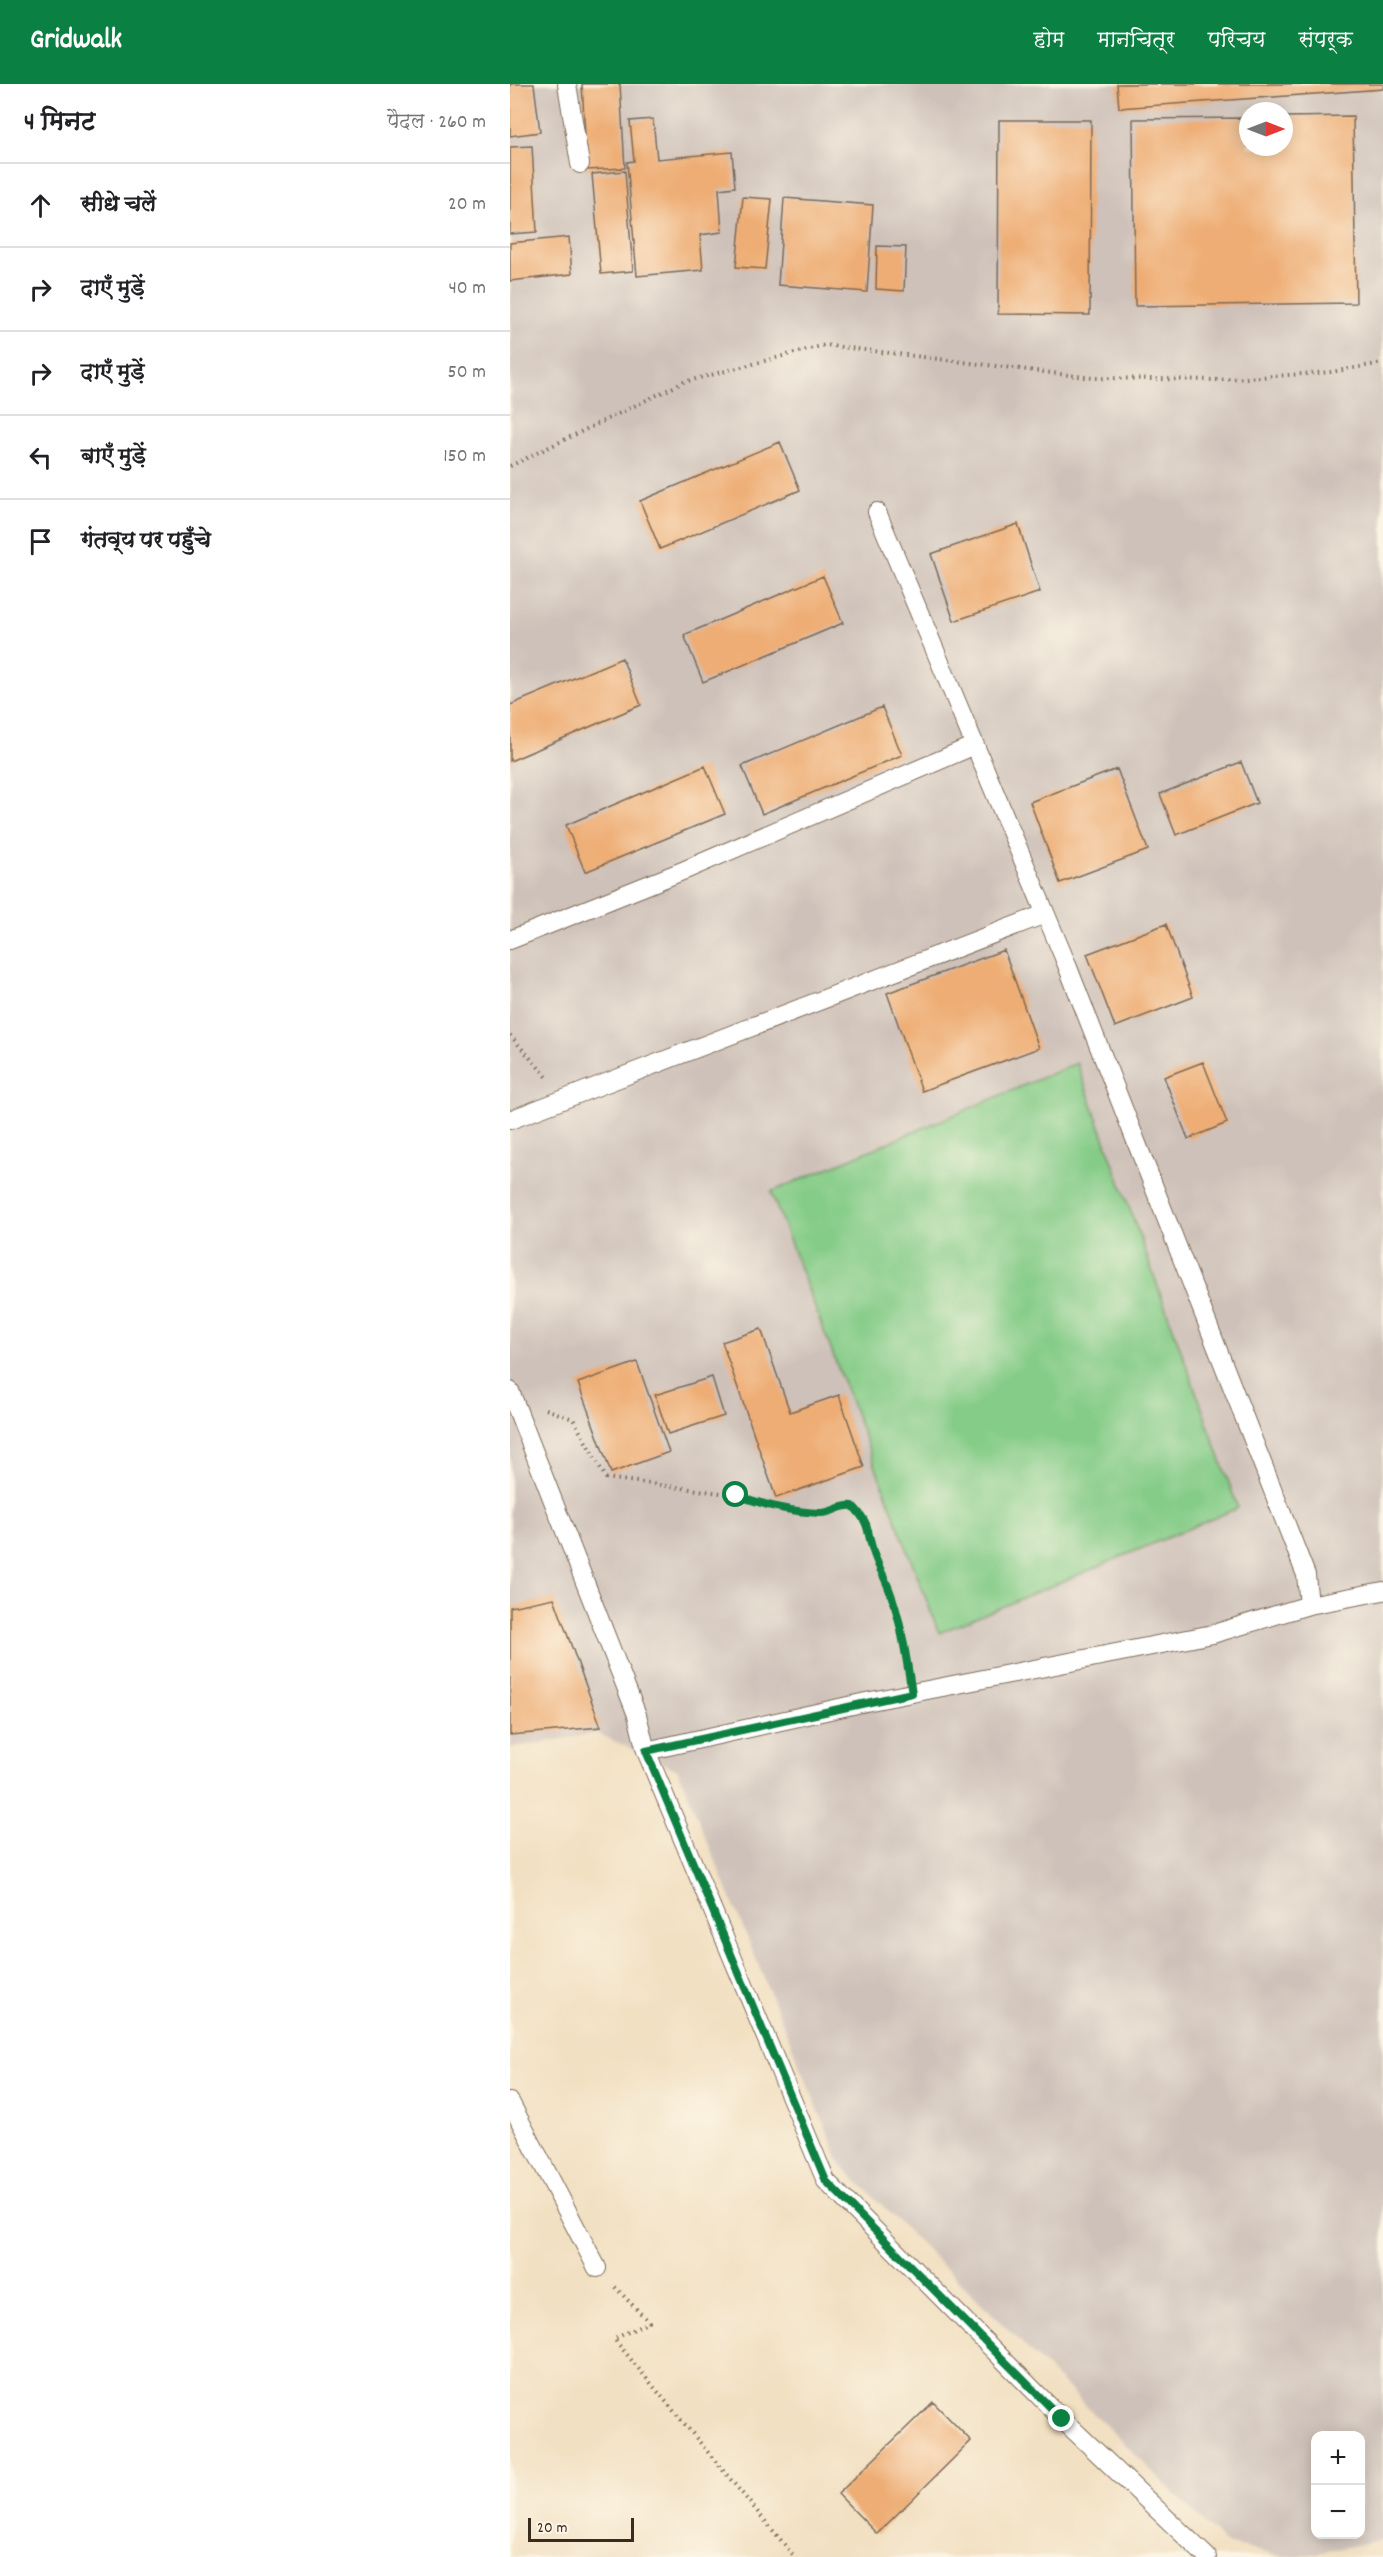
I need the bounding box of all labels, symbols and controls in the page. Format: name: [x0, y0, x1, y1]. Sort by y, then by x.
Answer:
text: Gridwalk: [30, 22, 122, 62]
text: होम: [1033, 27, 1064, 57]
text: मानचित्र: [1097, 27, 1175, 57]
text: परिचय: [1208, 27, 1265, 57]
text: संपर्क: [1298, 27, 1353, 57]
north arrow: [1239, 102, 1293, 156]
text: 4 मिनट: [24, 105, 95, 142]
text: पैदल · 260 m: [387, 109, 486, 137]
icon: ahead: [24, 189, 57, 222]
text: सीधे चलें: [81, 190, 156, 221]
text: 20 m: [448, 191, 486, 219]
icon: right: [24, 273, 57, 306]
text: दाएँ मुड़ें: [81, 274, 145, 305]
text: 40 m: [448, 275, 486, 303]
icon: right: [24, 357, 57, 390]
text: दाएँ मुड़ें: [81, 358, 145, 389]
text: 50 m: [448, 359, 486, 387]
icon: left: [24, 441, 57, 474]
text: बाएँ मुड़ें: [81, 442, 146, 473]
text: 150 m: [443, 443, 486, 471]
icon: arrive: [24, 525, 57, 558]
text: गंतव्य पर पहुँचे: [81, 526, 211, 557]
route start: [722, 1481, 748, 1507]
route end: [1048, 2405, 1074, 2431]
map controls: [1311, 2431, 1365, 2539]
button: +: [1311, 2431, 1365, 2485]
button: −: [1311, 2485, 1365, 2539]
scale bar: [528, 2515, 634, 2542]
text: 20 m: [537, 2517, 567, 2540]

